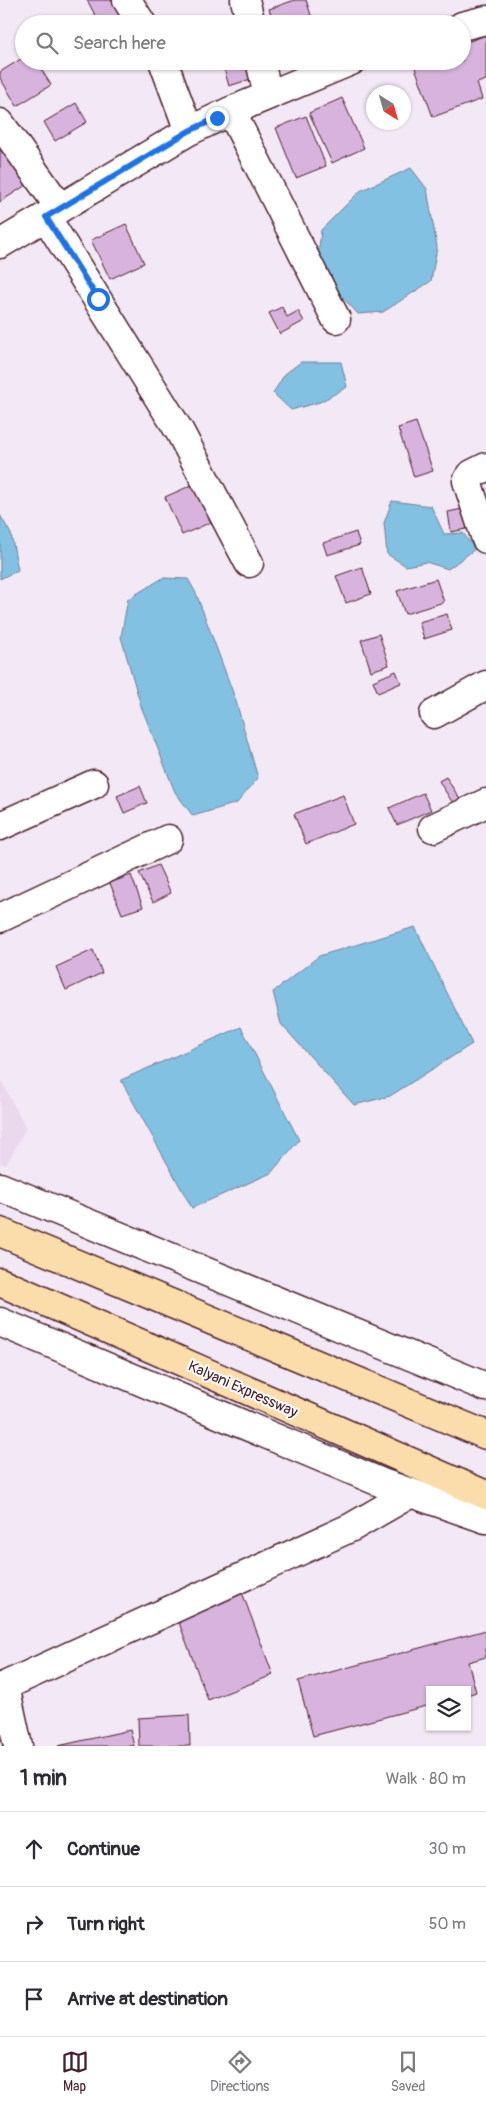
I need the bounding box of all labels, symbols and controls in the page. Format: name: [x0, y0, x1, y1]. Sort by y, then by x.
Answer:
search box: [15, 15, 471, 70]
icon: search: [33, 29, 61, 57]
text: Search here: [73, 31, 166, 55]
north arrow: [366, 85, 411, 130]
route end: [206, 107, 229, 130]
route start: [87, 288, 110, 311]
street label: Kalyani Expressway: [185, 1357, 301, 1422]
map controls: [426, 1686, 471, 1731]
button: layers: [426, 1686, 471, 1731]
text: 1 min: [20, 1765, 67, 1792]
text: Walk · 80 m: [386, 1769, 466, 1789]
icon: ahead: [20, 1835, 48, 1863]
text: Continue: [67, 1837, 140, 1861]
text: 30 m: [428, 1839, 466, 1859]
icon: right: [20, 1910, 48, 1938]
text: Turn right: [67, 1912, 145, 1936]
text: 50 m: [429, 1914, 466, 1934]
icon: arrive: [20, 1985, 48, 2013]
text: Arrive at destination: [67, 1987, 228, 2011]
tab: Map: [61, 2048, 89, 2095]
tab: Directions: [210, 2048, 269, 2095]
tab: Saved: [391, 2048, 425, 2095]

